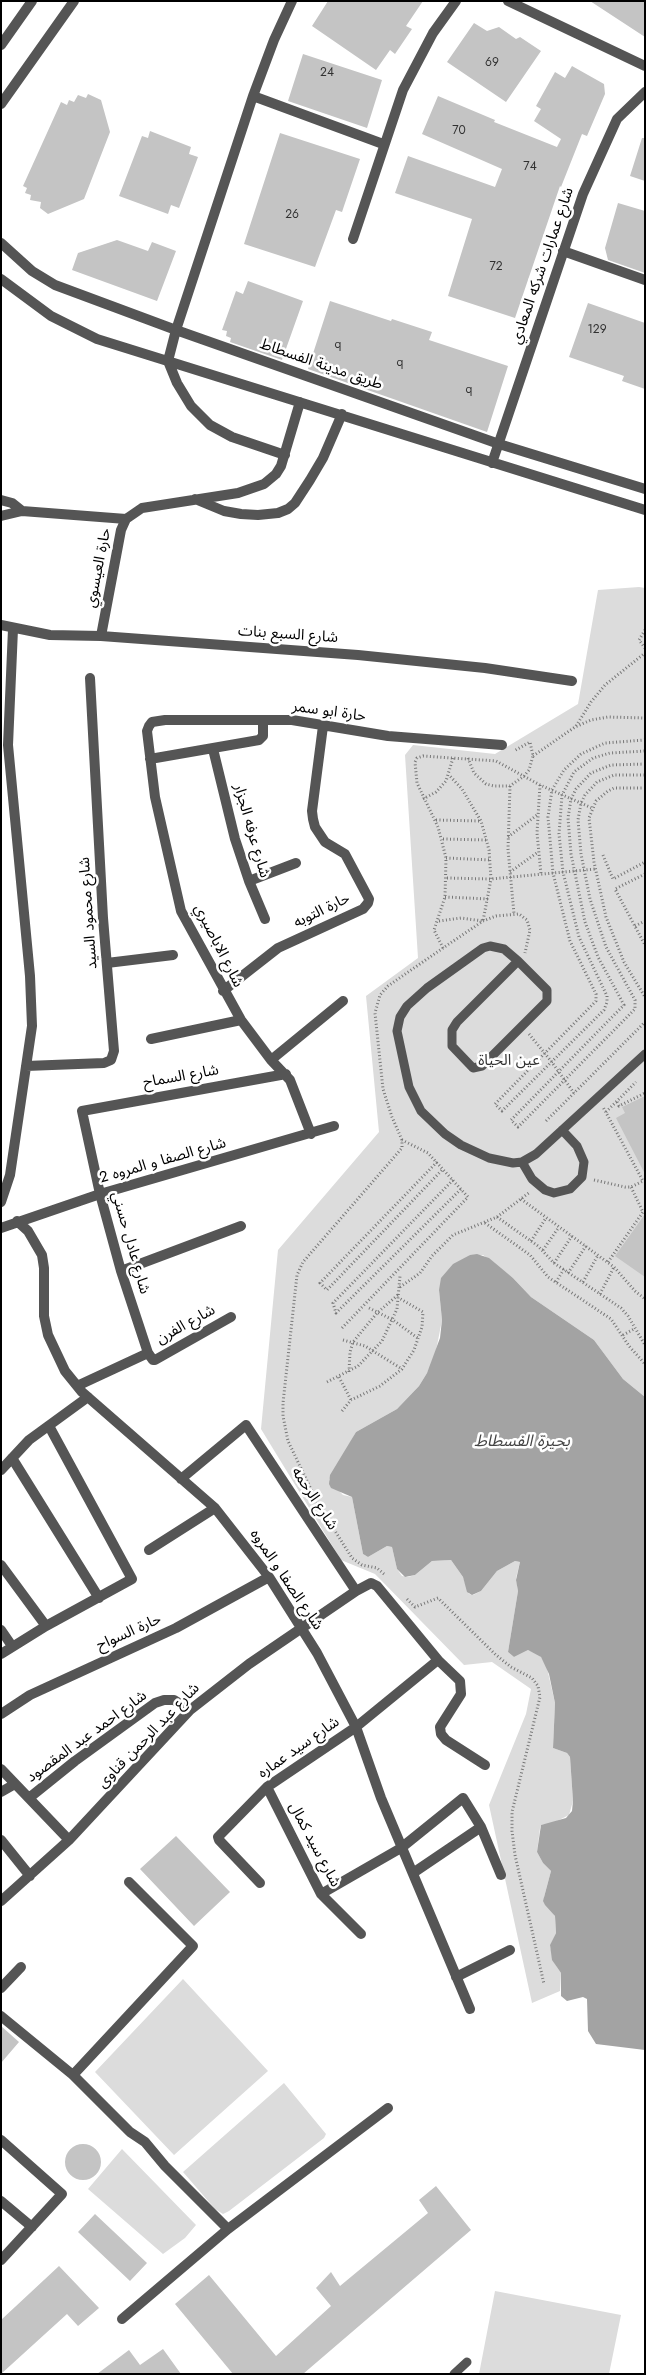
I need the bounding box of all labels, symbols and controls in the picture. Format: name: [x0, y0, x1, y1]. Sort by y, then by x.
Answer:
house number: 69: [485, 56, 499, 70]
house number: 24: [320, 66, 334, 80]
house number: 70: [452, 124, 466, 138]
house number: 74: [523, 160, 537, 174]
street label: شارع عمارات شركه المعادي: [508, 185, 578, 347]
house number: 26: [285, 208, 299, 222]
house number: 72: [489, 260, 503, 274]
house number: 129: [587, 323, 607, 337]
street label: طريق مدينة الفسطاط: [257, 336, 385, 394]
house number: q: [335, 338, 341, 352]
house number: q: [397, 356, 403, 370]
house number: q: [466, 383, 472, 397]
street label: حارة العيسوي: [82, 527, 116, 609]
street label: شارع السبع بنات: [237, 623, 339, 647]
street label: حارة ابو سمر: [291, 698, 367, 726]
street label: شارع عرفه الجزار: [229, 782, 273, 880]
street label: شارع محمود السيد: [76, 856, 102, 970]
street label: حارة التوبه: [291, 890, 353, 932]
street label: شارع الاباصيري: [189, 901, 247, 991]
park label: عين الحياة: [478, 1052, 540, 1070]
street label: شارع السماح: [142, 1061, 220, 1093]
street label: شارع الصفا و المروه 2: [98, 1134, 228, 1188]
street label: شارع عادل حسني: [107, 1190, 153, 1296]
street label: شارع الفرن: [153, 1301, 219, 1349]
water label: بحيرة الفسطاط: [474, 1432, 570, 1452]
street label: شارع الرحمه: [287, 1464, 341, 1534]
street label: شارع الصفا و المروه: [246, 1526, 326, 1634]
street label: حارة السواح: [94, 1611, 164, 1655]
street label: شارع عبد الرحمن قناوى: [94, 1680, 204, 1792]
street label: شارع احمد عبد المقصود: [23, 1687, 151, 1787]
street label: شارع سيد عماره: [255, 1713, 343, 1783]
street label: شارع سيد كمال: [284, 1800, 344, 1890]

